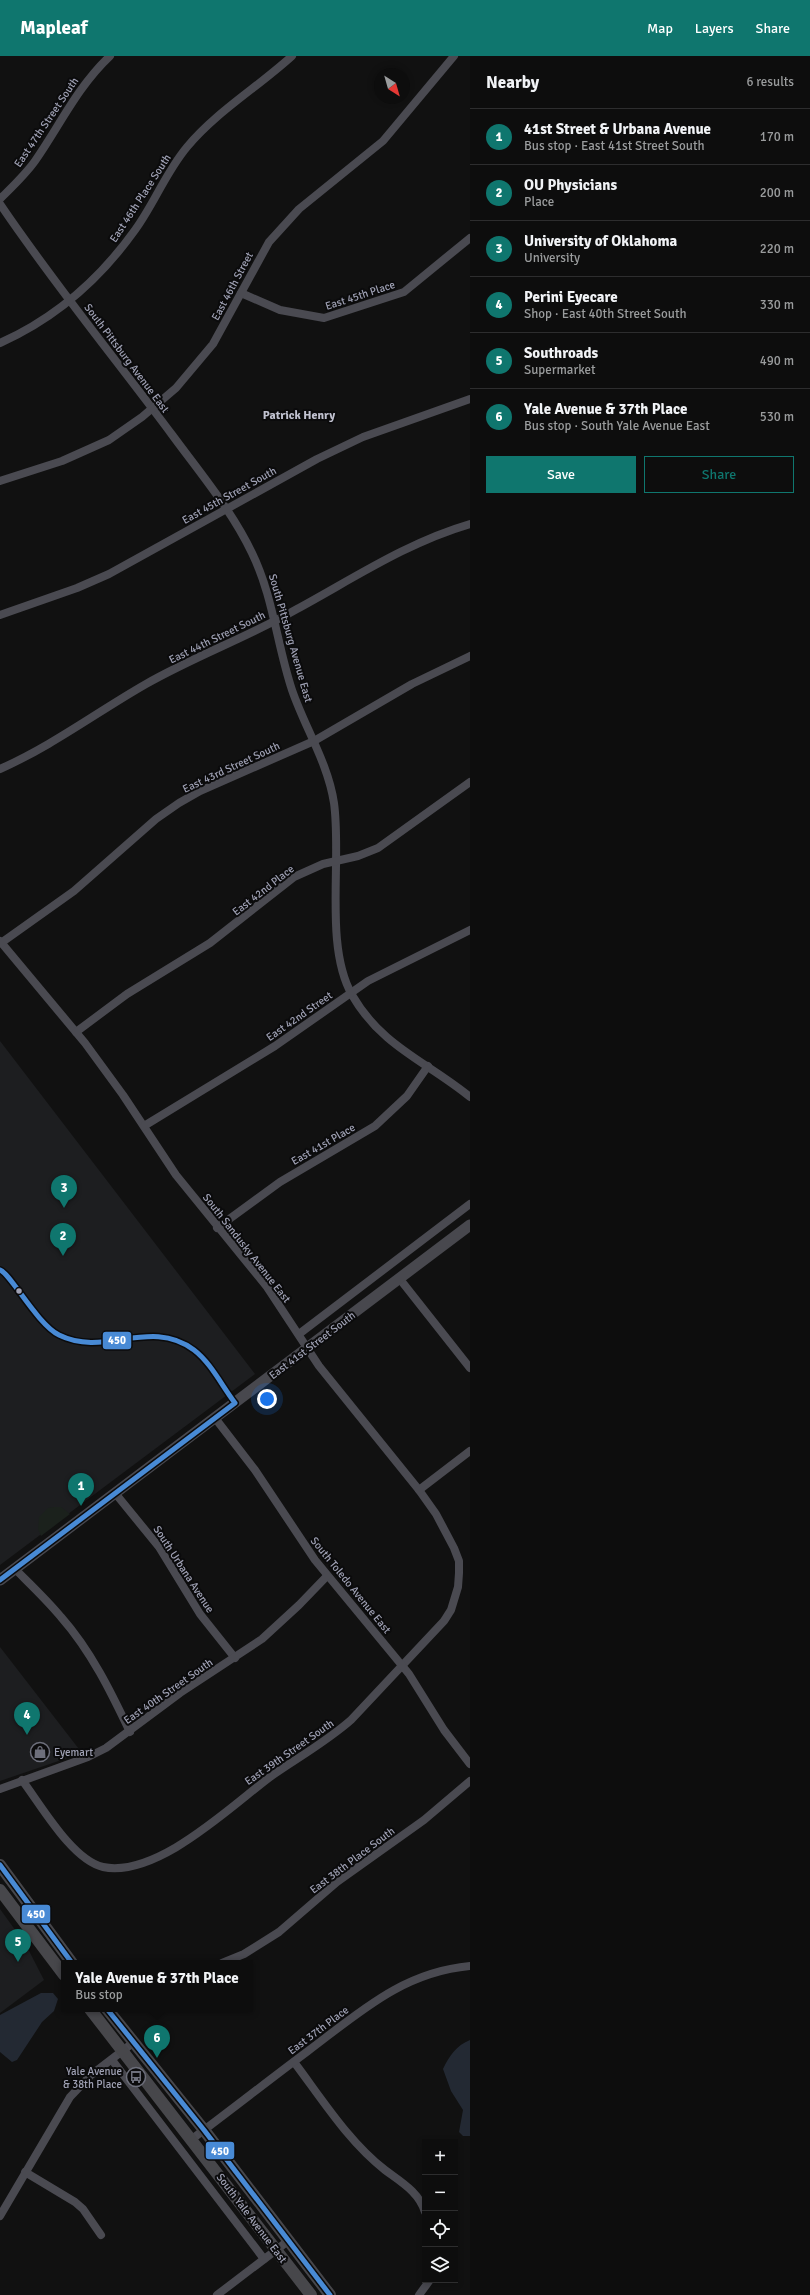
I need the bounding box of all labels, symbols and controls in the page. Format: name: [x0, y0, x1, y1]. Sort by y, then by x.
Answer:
text: Mapleaf: [20, 16, 88, 40]
text: Map: [647, 20, 673, 37]
text: Layers: [695, 20, 734, 37]
text: Share: [756, 20, 790, 37]
north arrow: [374, 68, 410, 104]
text: Nearby: [486, 72, 539, 93]
text: 6 results: [746, 74, 794, 90]
street label: East 47th Street South: [11, 75, 81, 170]
text: 41st Street & Urbana Avenue: [524, 120, 711, 138]
text: 1: [495, 129, 503, 145]
text: 170 m: [760, 129, 794, 145]
text: Bus stop · East 41st Street South: [524, 138, 705, 154]
street label: East 46th Place South: [107, 152, 174, 245]
text: OU Physicians: [524, 176, 617, 194]
text: 2: [495, 185, 503, 201]
text: 200 m: [760, 185, 794, 201]
text: Place: [524, 194, 554, 210]
text: University of Oklahoma: [524, 232, 677, 250]
text: 3: [495, 241, 503, 257]
text: 220 m: [760, 241, 794, 257]
street label: East 46th Street: [209, 250, 256, 323]
text: University: [524, 250, 580, 266]
street label: East 45th Place: [324, 278, 397, 313]
text: Perini Eyecare: [524, 288, 618, 306]
text: 4: [495, 297, 503, 313]
text: 330 m: [760, 297, 794, 313]
street label: South Pittsburg Avenue East: [81, 301, 172, 415]
text: Shop · East 40th Street South: [524, 306, 687, 322]
text: Southroads: [524, 344, 598, 362]
text: 5: [495, 353, 503, 369]
text: 490 m: [760, 353, 794, 369]
text: Supermarket: [524, 362, 596, 378]
text: Yale Avenue & 37th Place: [524, 400, 687, 418]
district label: Patrick Henry: [263, 408, 335, 423]
text: 6: [495, 409, 503, 425]
text: 530 m: [760, 409, 794, 425]
text: Bus stop · South Yale Avenue East: [524, 418, 710, 434]
button: Save: [486, 456, 636, 493]
button: Share: [644, 456, 794, 493]
street label: East 45th Street South: [180, 464, 279, 527]
street label: South Pittsburg Avenue East: [266, 572, 315, 704]
street label: East 44th Street South: [167, 608, 268, 666]
street label: East 43rd Street South: [181, 739, 282, 796]
street label: East 42nd Place: [230, 862, 297, 918]
street label: East 42nd Street: [264, 989, 335, 1044]
street label: East 41st Place: [289, 1121, 357, 1168]
pin: 3: [51, 1175, 77, 1208]
street label: South Sandusky Avenue East: [200, 1191, 293, 1306]
pin: 2: [50, 1223, 76, 1256]
unlabelled marker: [14, 1286, 24, 1296]
street label: East 41st Street South: [267, 1309, 358, 1382]
line badge: 450: [102, 1331, 132, 1350]
text: 450: [108, 1334, 126, 1347]
your location: [257, 1389, 277, 1409]
pin: 1: [68, 1473, 94, 1506]
street label: South Urbana Avenue: [151, 1523, 217, 1615]
street label: South Toledo Avenue East: [308, 1535, 394, 1636]
street label: East 40th Street South: [121, 1656, 215, 1727]
pin: 4: [14, 1702, 40, 1735]
street label: East 39th Street South: [242, 1717, 336, 1788]
shop icon: Eyemart: [29, 1741, 51, 1763]
place label: Eyemart: [54, 1746, 93, 1759]
street label: East 38th Place South: [307, 1824, 397, 1896]
line badge: 450: [21, 1904, 51, 1924]
text: 450: [27, 1908, 45, 1921]
pin: 5: [5, 1929, 31, 1962]
popup: [61, 1960, 253, 2012]
text: Yale Avenue & 37th Place: [75, 1969, 239, 1987]
text: Bus stop: [75, 1987, 123, 2003]
street label: East 37th Place: [285, 2003, 351, 2057]
pin: 6: [144, 2025, 170, 2058]
place label: Yale Avenue & 38th Place: [63, 2065, 122, 2091]
bus stop icon: Yale Avenue & 38th Place: [125, 2066, 147, 2088]
map controls: [422, 2139, 458, 2283]
button: +: [422, 2139, 458, 2175]
line badge: 450: [205, 2141, 235, 2160]
text: 450: [211, 2145, 229, 2158]
street label: South Yale Avenue East: [214, 2171, 290, 2266]
button: −: [422, 2175, 458, 2211]
button: locate: [422, 2211, 458, 2247]
button: layers: [422, 2247, 458, 2283]

